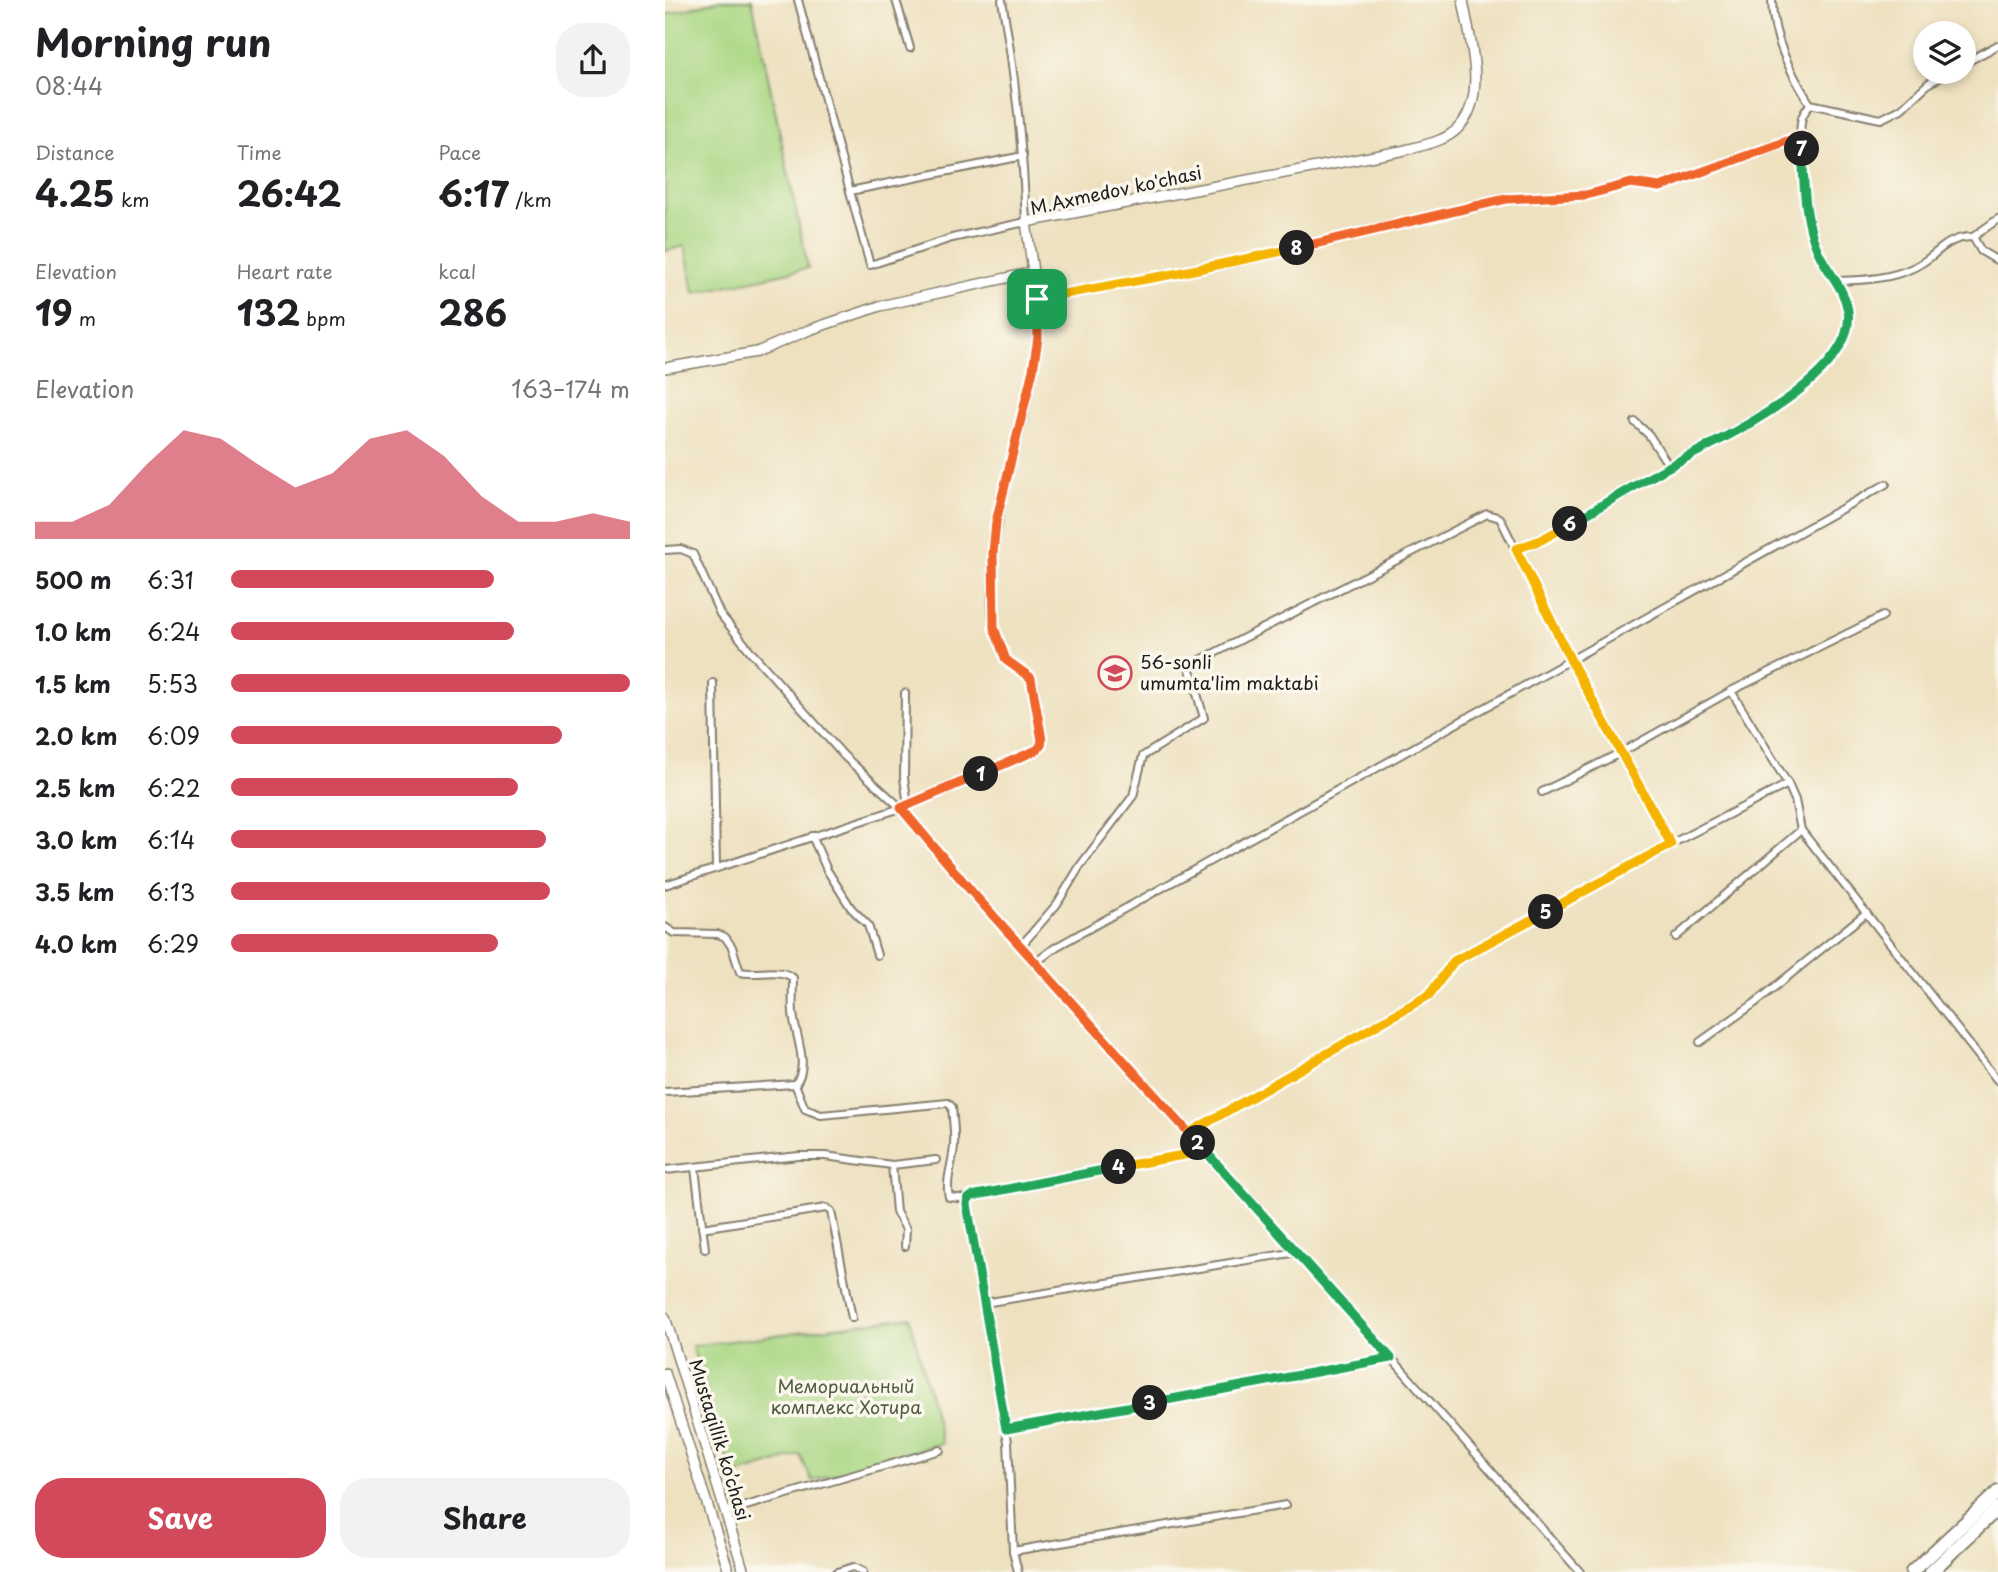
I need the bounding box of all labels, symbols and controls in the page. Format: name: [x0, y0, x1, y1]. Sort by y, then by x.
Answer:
text: Morning run: [35, 13, 271, 70]
map controls: [1913, 21, 1976, 84]
button: layers: [1913, 21, 1976, 84]
button: share: [556, 23, 630, 97]
text: 08:44: [35, 68, 103, 103]
pin: 7: [1785, 132, 1819, 166]
text: 7: [1796, 134, 1807, 162]
text: Distance: [35, 138, 115, 166]
text: Time: [237, 138, 282, 166]
text: Pace: [438, 138, 481, 166]
street label: M.Axmedov ko'chasi: [1027, 158, 1204, 221]
text: 4.25: [35, 166, 115, 219]
text: 26:42: [237, 166, 342, 219]
text: 6:17: [438, 166, 509, 219]
text: km: [115, 185, 150, 213]
text: /km: [509, 185, 552, 213]
pin: 8: [1279, 230, 1315, 266]
text: 8: [1291, 233, 1302, 261]
text: Elevation: [35, 257, 117, 285]
text: Heart rate: [237, 257, 333, 285]
text: kcal: [438, 257, 476, 285]
pin: [1007, 269, 1067, 329]
icon: arrive: [1018, 280, 1056, 318]
text: 19: [35, 285, 73, 338]
text: 132: [237, 285, 300, 338]
text: 286: [438, 285, 507, 338]
text: m: [73, 304, 96, 332]
text: bpm: [300, 304, 346, 332]
text: Elevation: [35, 371, 134, 406]
text: 163–174 m: [511, 371, 630, 406]
pin: 6: [1553, 506, 1587, 542]
text: 6: [1563, 509, 1576, 537]
text: 500 m: [35, 562, 112, 597]
text: 6:31: [147, 562, 194, 597]
text: 1.0 km: [35, 614, 112, 649]
text: 6:24: [147, 614, 201, 649]
place label: 56-sonli umumta'lim maktabi: [1140, 648, 1319, 696]
school or university icon: 56-sonli umumta'lim maktabi: [1096, 654, 1134, 692]
text: 1.5 km: [35, 666, 111, 701]
text: 5:53: [147, 666, 198, 701]
text: 2.0 km: [35, 718, 117, 753]
text: 6:09: [147, 718, 200, 753]
pin: 1: [963, 756, 999, 792]
text: 1: [976, 759, 985, 787]
text: 2.5 km: [35, 770, 115, 805]
text: 6:22: [147, 770, 201, 805]
text: 3.0 km: [35, 822, 117, 857]
text: 6:14: [147, 822, 195, 857]
text: 3.5 km: [35, 874, 115, 909]
text: 6:13: [147, 874, 195, 909]
pin: 5: [1529, 894, 1563, 930]
text: 5: [1539, 897, 1552, 925]
text: 4.0 km: [35, 926, 118, 961]
text: 6:29: [147, 926, 199, 961]
pin: 2: [1181, 1126, 1215, 1160]
text: 2: [1191, 1128, 1204, 1156]
pin: 4: [1101, 1150, 1137, 1184]
text: 4: [1112, 1152, 1125, 1180]
street label: Mustaqillik ko’chasi: [683, 1355, 758, 1524]
park label: Мемориальный комплекс Хотира: [770, 1372, 922, 1420]
pin: 3: [1133, 1386, 1168, 1420]
text: 3: [1143, 1388, 1156, 1416]
button: Save: [35, 1478, 326, 1558]
button: Share: [340, 1478, 630, 1558]

